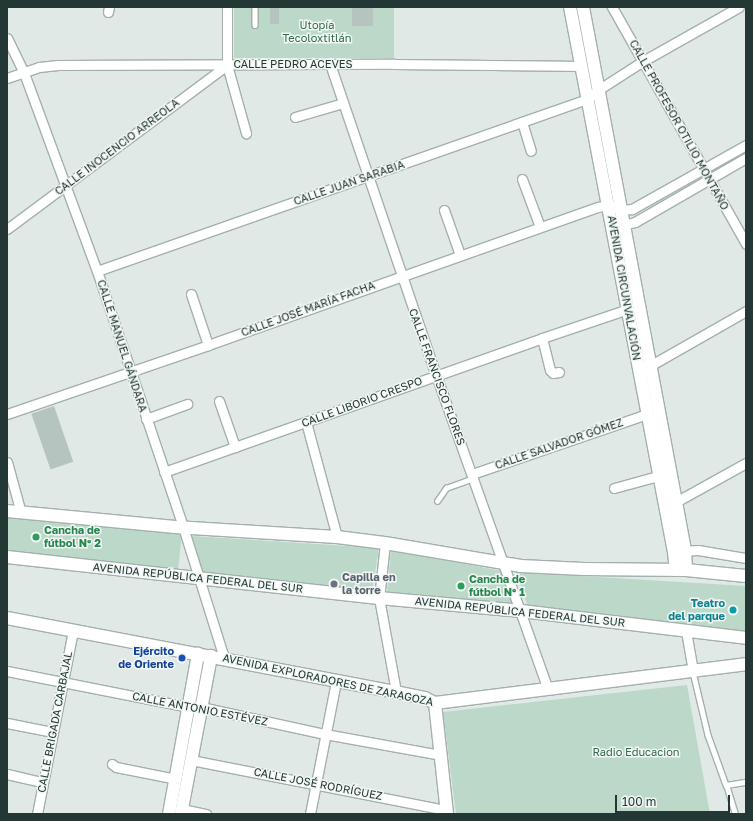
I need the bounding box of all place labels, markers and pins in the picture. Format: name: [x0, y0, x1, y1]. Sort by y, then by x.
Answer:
place label: Cancha de fútbol N° 2: [44, 524, 101, 550]
marker: Cancha de fútbol N° 2: [31, 532, 41, 542]
place label: Capilla en la torre: [342, 571, 396, 597]
place label: Cancha de fútbol N° 1: [469, 573, 525, 599]
marker: Capilla en la torre: [329, 579, 339, 589]
marker: Cancha de fútbol N° 1: [456, 581, 466, 591]
place label: Teatro del parque: [668, 597, 725, 623]
marker: Teatro del parque: [728, 605, 738, 615]
place label: Ejército de Oriente: [118, 645, 174, 671]
marker: Ejército de Oriente: [177, 653, 187, 663]

